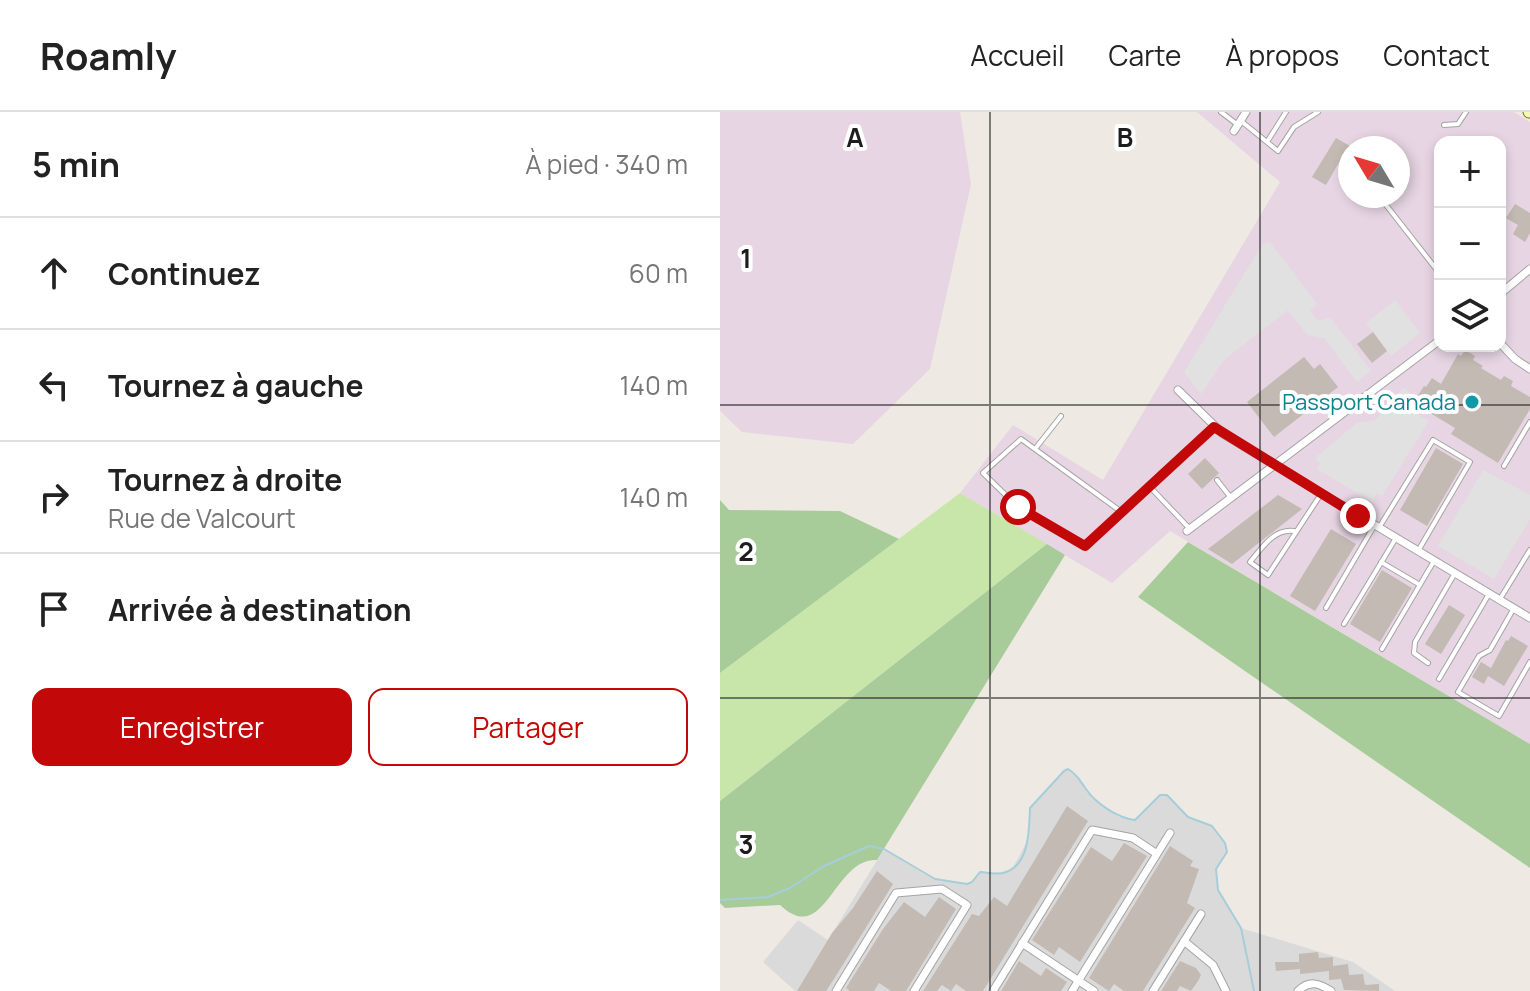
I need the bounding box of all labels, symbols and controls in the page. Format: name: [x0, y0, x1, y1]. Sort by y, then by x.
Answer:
text: Roamly: [40, 29, 177, 81]
text: Accueil: [970, 36, 1065, 74]
text: Carte: [1109, 36, 1181, 74]
text: À propos: [1225, 36, 1339, 74]
text: Contact: [1383, 36, 1490, 74]
text: A: [846, 119, 864, 155]
text: B: [1117, 119, 1133, 155]
north arrow: [1338, 136, 1410, 208]
map controls: [1434, 136, 1506, 352]
button: +: [1434, 136, 1506, 208]
text: 5 min: [32, 141, 120, 187]
text: À pied · 340 m: [525, 146, 688, 182]
button: −: [1434, 208, 1506, 280]
text: 1: [740, 240, 752, 276]
icon: ahead: [32, 251, 76, 295]
text: Continuez: [108, 253, 260, 294]
text: 60 m: [629, 255, 688, 291]
button: layers: [1434, 280, 1506, 352]
icon: left: [32, 363, 76, 407]
text: Tournez à gauche: [108, 365, 364, 406]
text: 140 m: [619, 367, 688, 403]
place label: Passport Canada: [1282, 387, 1456, 417]
marker: Passport Canada: [1463, 393, 1481, 411]
text: Tournez à droite: [108, 459, 342, 500]
icon: right: [32, 475, 76, 519]
text: 140 m: [619, 479, 688, 515]
route start: [1000, 489, 1036, 525]
route end: [1340, 498, 1376, 534]
text: Rue de Valcourt: [108, 500, 296, 536]
text: 2: [738, 533, 754, 569]
icon: arrive: [32, 587, 76, 631]
text: Arrivée à destination: [108, 589, 411, 630]
button: Enregistrer: [32, 688, 352, 766]
button: Partager: [368, 688, 688, 766]
text: 3: [738, 826, 754, 862]

